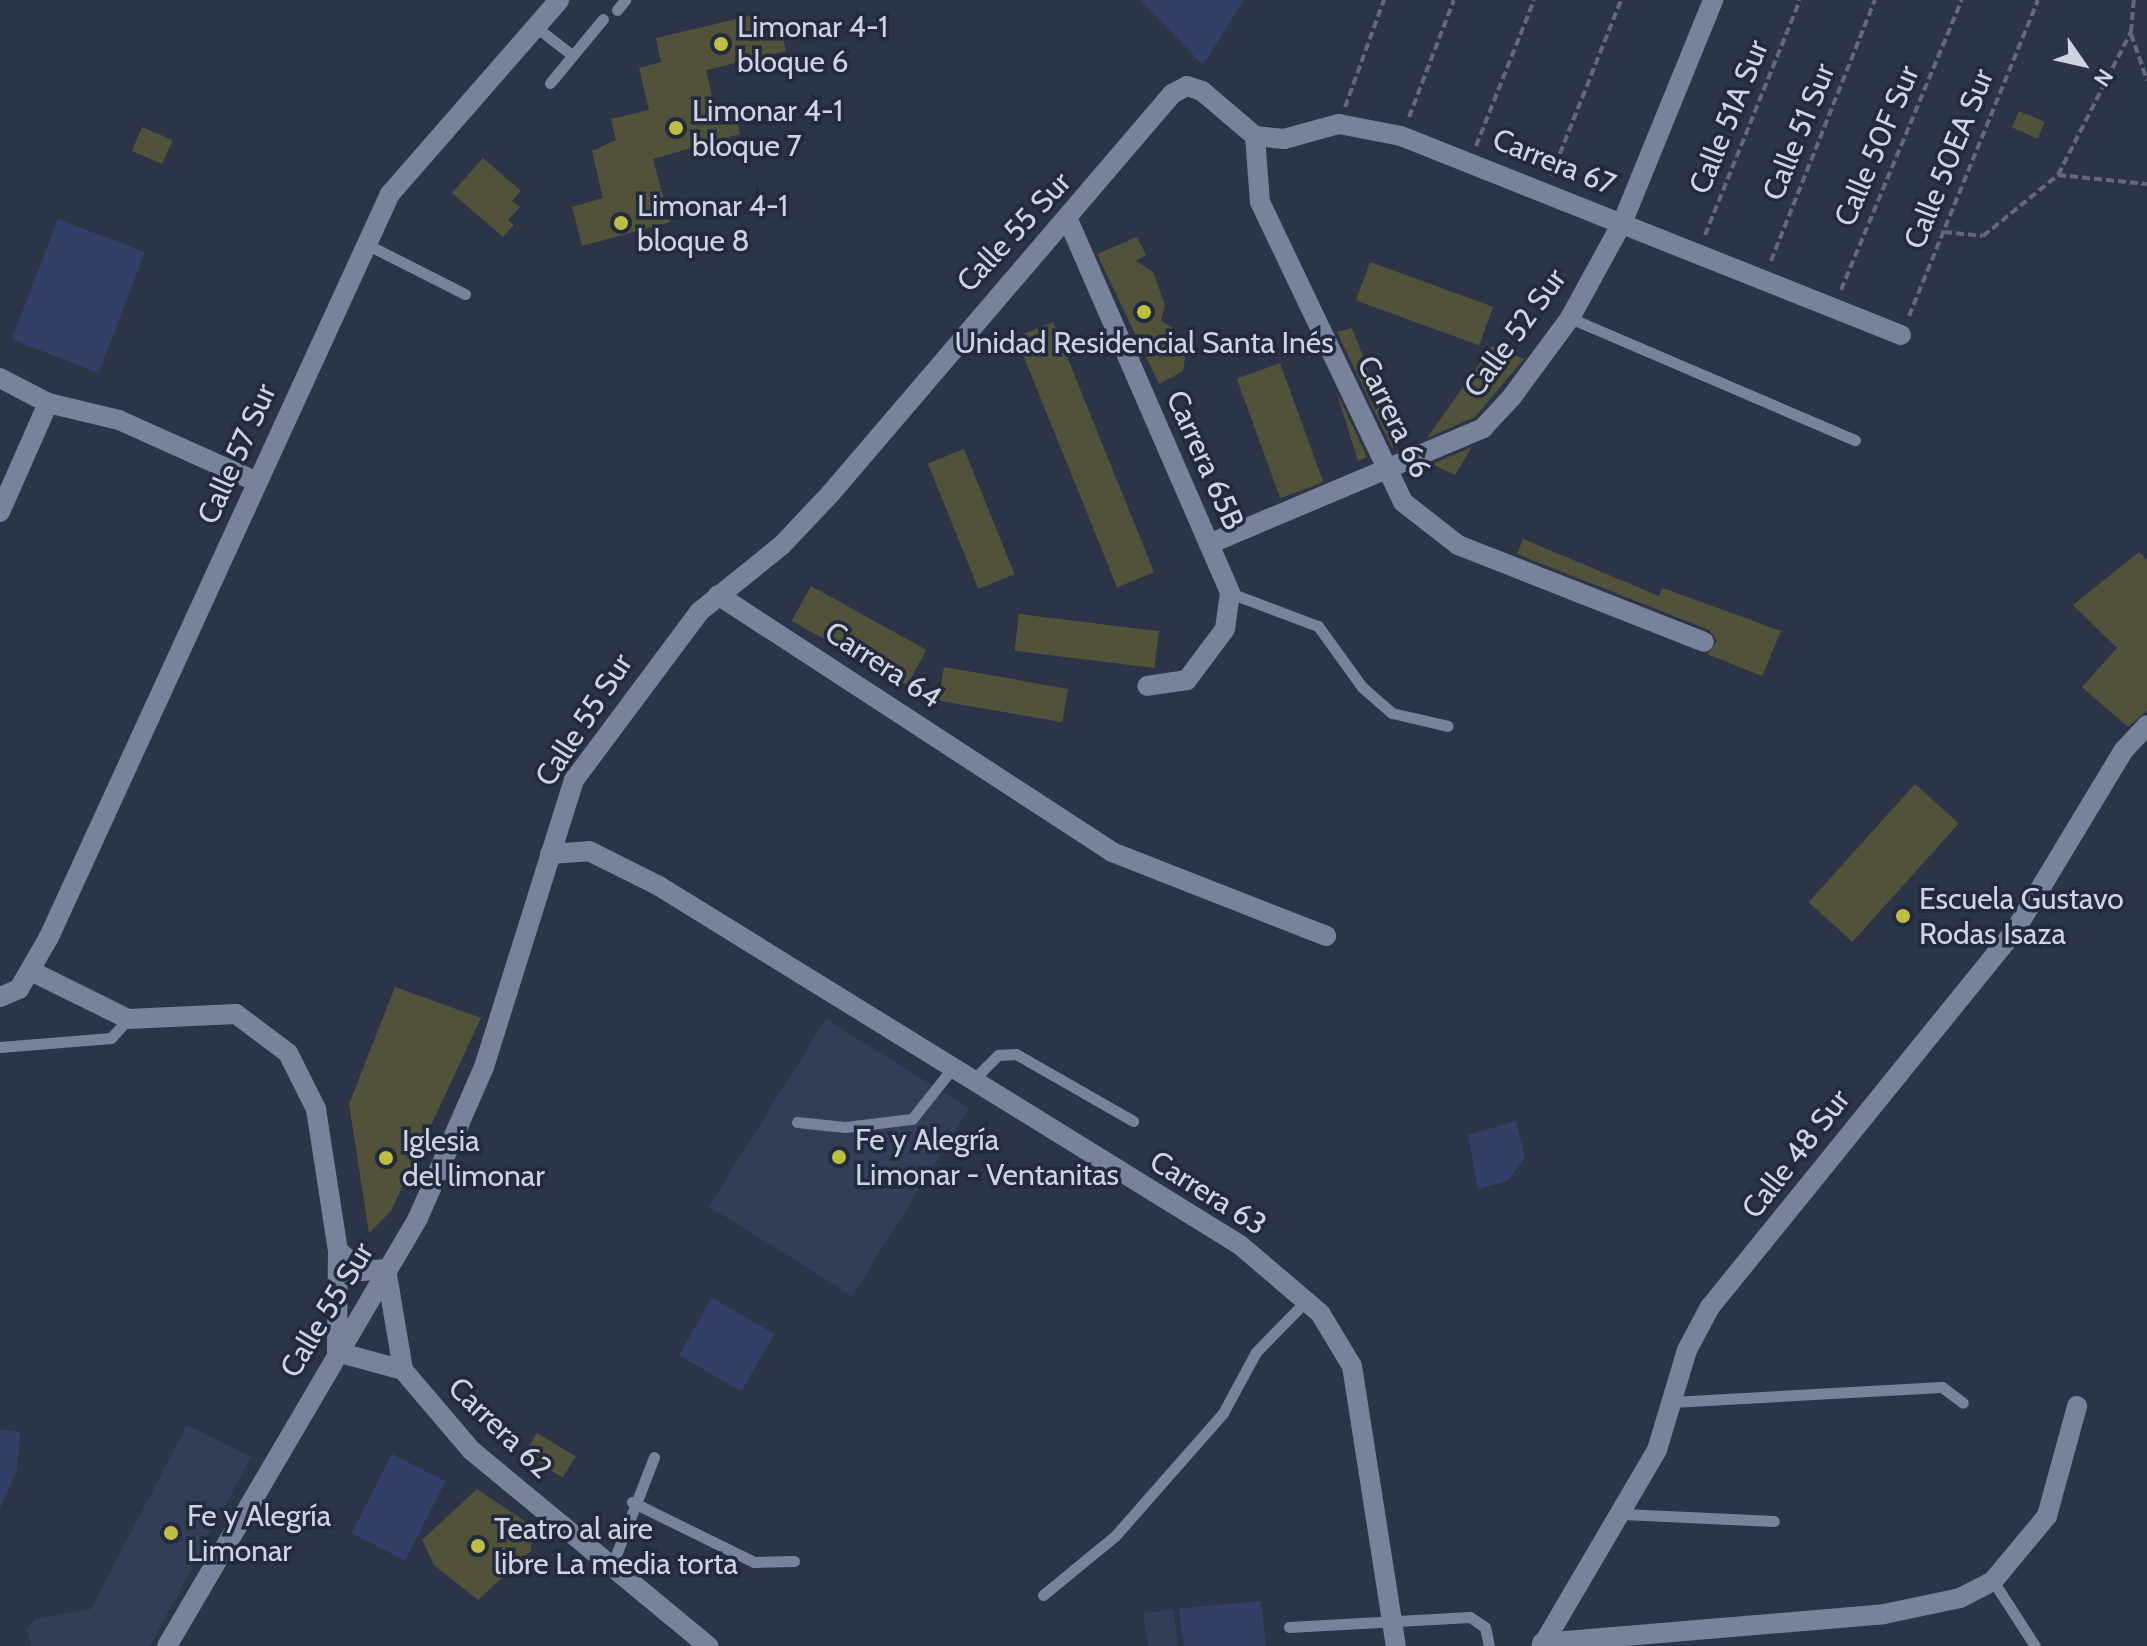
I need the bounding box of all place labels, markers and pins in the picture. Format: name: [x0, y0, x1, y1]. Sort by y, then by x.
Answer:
place label: Limonar 4-1 bloque 6: [737, 9, 888, 80]
marker: Limonar 4-1 bloque 6: [712, 35, 730, 53]
place label: Limonar 4-1 bloque 7: [692, 93, 843, 164]
marker: Limonar 4-1 bloque 7: [667, 119, 685, 137]
place label: Limonar 4-1 bloque 8: [637, 188, 788, 258]
marker: Limonar 4-1 bloque 8: [612, 214, 630, 232]
marker: Unidad Residencial Santa Inés: [1135, 303, 1153, 321]
place label: Unidad Residencial Santa Inés: [954, 325, 1334, 361]
place label: Escuela Gustavo Rodas Isaza: [1919, 881, 2124, 952]
marker: Escuela Gustavo Rodas Isaza: [1894, 907, 1912, 925]
place label: Fe y Alegría Limonar - Ventanitas: [855, 1122, 1119, 1192]
place label: Iglesia del limonar: [402, 1123, 545, 1194]
marker: Fe y Alegría Limonar - Ventanitas: [830, 1148, 848, 1166]
marker: Iglesia del limonar: [377, 1149, 395, 1167]
place label: Fe y Alegría Limonar: [187, 1498, 331, 1568]
place label: Teatro al aire libre La media torta: [494, 1511, 738, 1582]
marker: Fe y Alegría Limonar: [162, 1524, 180, 1542]
marker: Teatro al aire libre La media torta: [469, 1537, 487, 1555]

